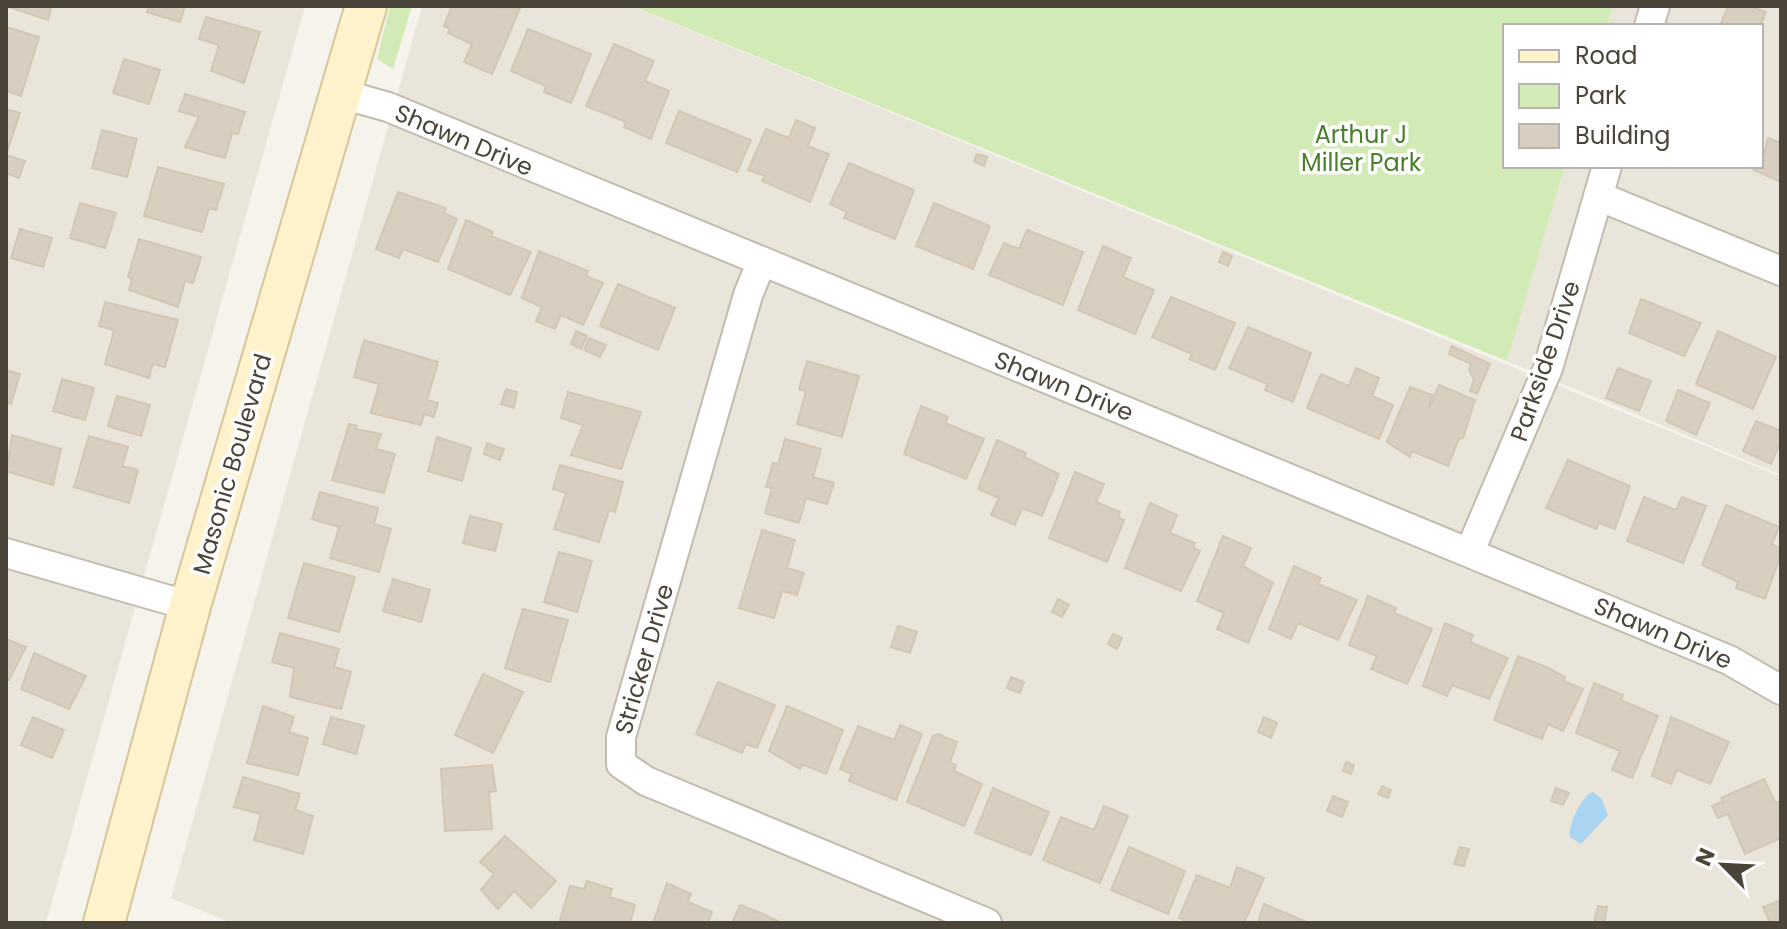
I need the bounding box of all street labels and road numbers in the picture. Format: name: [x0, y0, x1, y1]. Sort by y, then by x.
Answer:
street label: Shawn Drive: [390, 96, 538, 184]
street label: Parkside Drive: [1502, 276, 1588, 446]
street label: Shawn Drive: [990, 343, 1138, 429]
street label: Masonic Boulevard: [185, 350, 279, 578]
street label: Stricker Drive: [607, 580, 681, 738]
street label: Shawn Drive: [1589, 589, 1737, 677]

